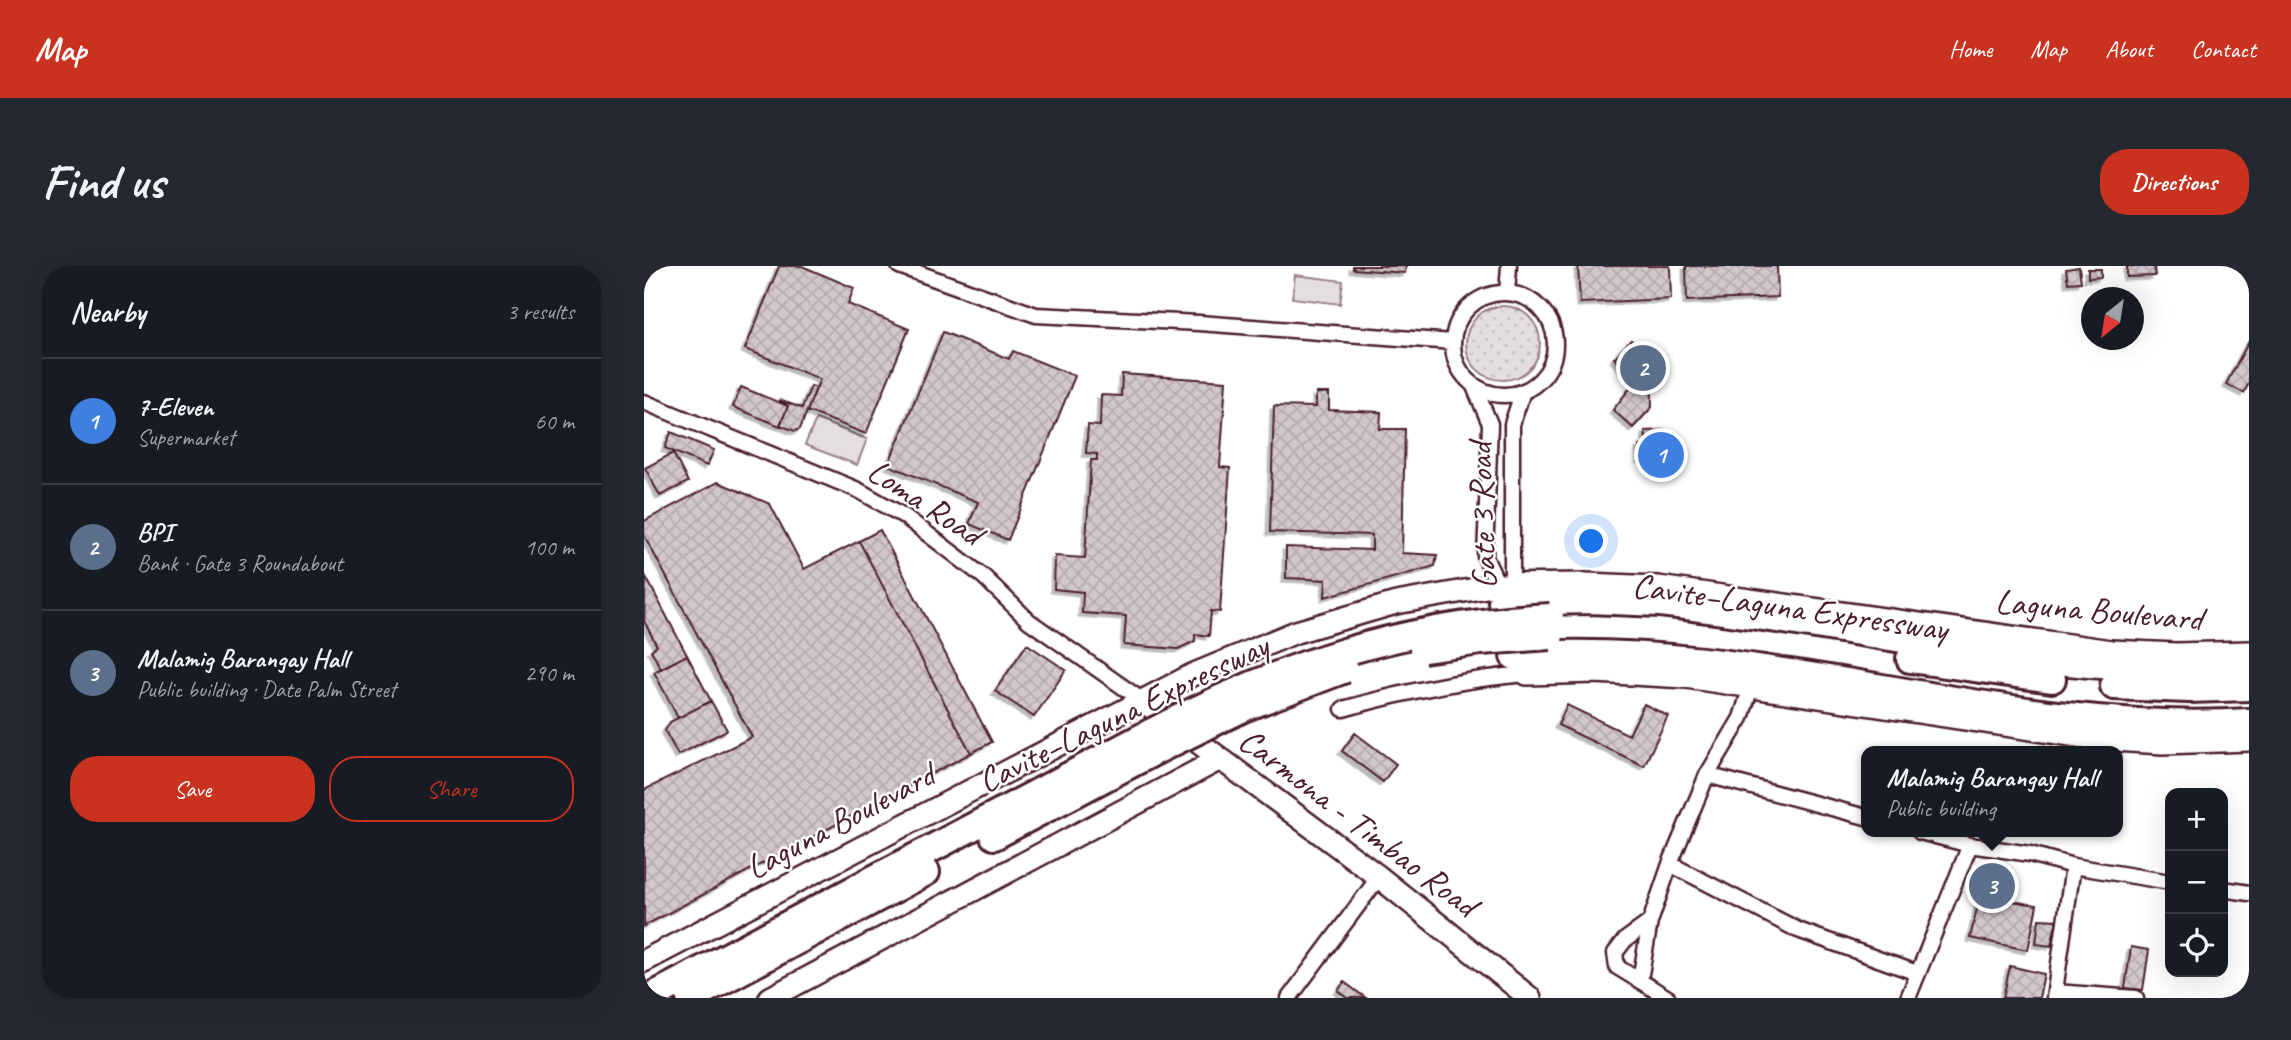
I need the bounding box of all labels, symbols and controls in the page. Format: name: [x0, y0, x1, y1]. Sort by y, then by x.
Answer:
text: Map: [35, 28, 86, 70]
text: Home: [1949, 34, 1992, 64]
text: Map: [2030, 34, 2067, 64]
text: About: [2105, 34, 2153, 64]
text: Contact: [2191, 34, 2256, 64]
button: Directions: [2100, 149, 2249, 215]
text: Find us: [42, 151, 164, 213]
north arrow: [2081, 287, 2144, 350]
text: Nearby: [70, 293, 146, 331]
text: 3 results: [507, 297, 574, 326]
pin: 2: [1620, 342, 1666, 394]
text: 7-Eleven: [137, 390, 214, 423]
text: 1: [88, 407, 98, 436]
text: 60 m: [535, 407, 574, 436]
text: Supermarket: [137, 423, 235, 452]
pin: 1: [1638, 429, 1684, 481]
street label: Gate 3 Road: [1457, 437, 1507, 590]
street label: Loma Road: [859, 448, 995, 559]
text: BPI: [137, 516, 173, 549]
your location: [1574, 524, 1608, 558]
text: 2: [88, 533, 98, 562]
text: 100 m: [525, 533, 574, 562]
text: Bank · Gate 3 Roundabout: [137, 549, 343, 578]
street label: Cavite–Laguna Expressway: [1630, 563, 1953, 652]
street label: Laguna Boulevard: [1994, 579, 2210, 642]
street label: Cavite–Laguna Expressway: [970, 622, 1278, 803]
text: Malamig Barangay Hall: [137, 642, 348, 675]
text: 3: [88, 659, 98, 688]
text: 290 m: [525, 659, 574, 688]
text: Public building · Date Palm Street: [137, 675, 396, 704]
street label: Carmona - Timbao Road: [1230, 718, 1491, 930]
popup: [1861, 746, 2123, 837]
street label: Laguna Boulevard: [738, 750, 947, 890]
button: Save: [70, 756, 315, 822]
button: Share: [329, 756, 574, 822]
text: Malamig Barangay Hall: [1886, 761, 2098, 794]
map controls: [2165, 788, 2228, 977]
button: +: [2165, 788, 2228, 851]
text: Public building: [1886, 794, 1996, 823]
button: −: [2165, 851, 2228, 914]
pin: 3: [1969, 860, 2015, 912]
button: locate: [2165, 914, 2228, 977]

